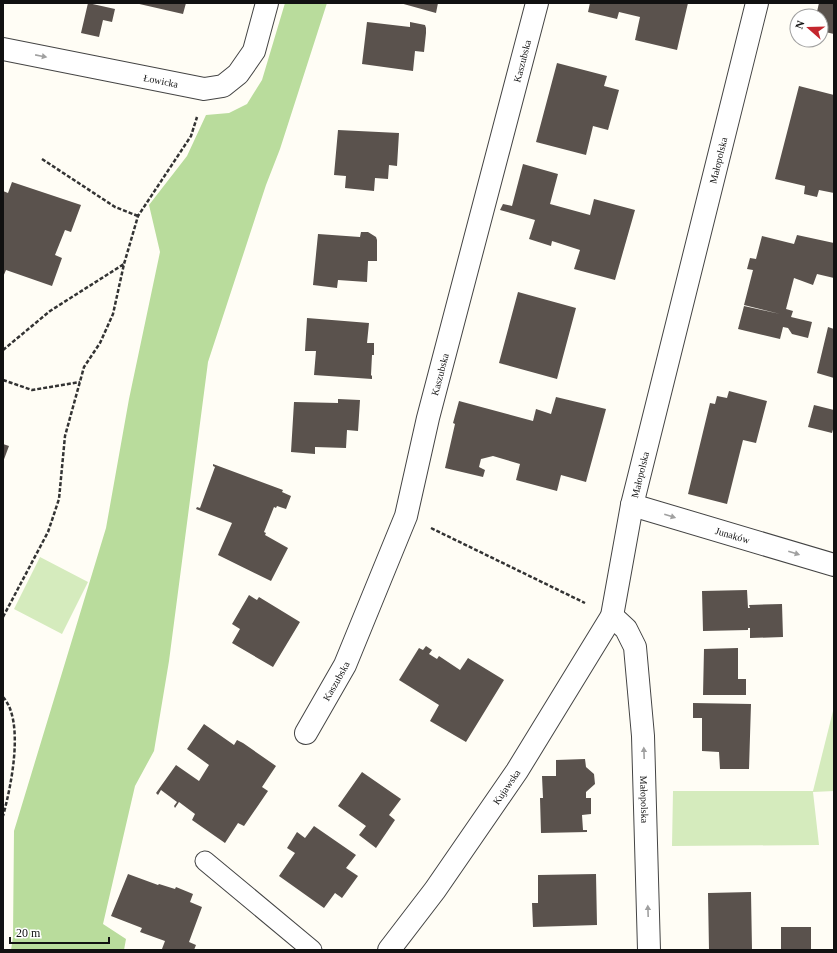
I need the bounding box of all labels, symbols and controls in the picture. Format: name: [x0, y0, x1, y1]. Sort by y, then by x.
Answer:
north arrow: [789, 8, 829, 48]
text: N: [793, 19, 807, 30]
street label: Kaszubska: [511, 38, 533, 83]
one-way arrow: [35, 53, 48, 59]
street label: Łowicka: [143, 72, 180, 90]
street label: Małopolska: [707, 136, 730, 185]
street label: Kaszubska: [429, 352, 451, 397]
street label: Małopolska: [629, 450, 651, 499]
one-way arrow: [664, 513, 676, 519]
street label: Junaków: [714, 525, 752, 546]
one-way arrow: [788, 550, 800, 556]
street label: Kaszubska: [321, 660, 352, 703]
one-way arrow: [641, 746, 647, 759]
street label: Kujawska: [491, 767, 523, 807]
street label: Małopolska: [638, 776, 650, 824]
one-way arrow: [645, 904, 651, 917]
scale bar: [10, 919, 109, 945]
text: 20 m: [16, 926, 41, 940]

